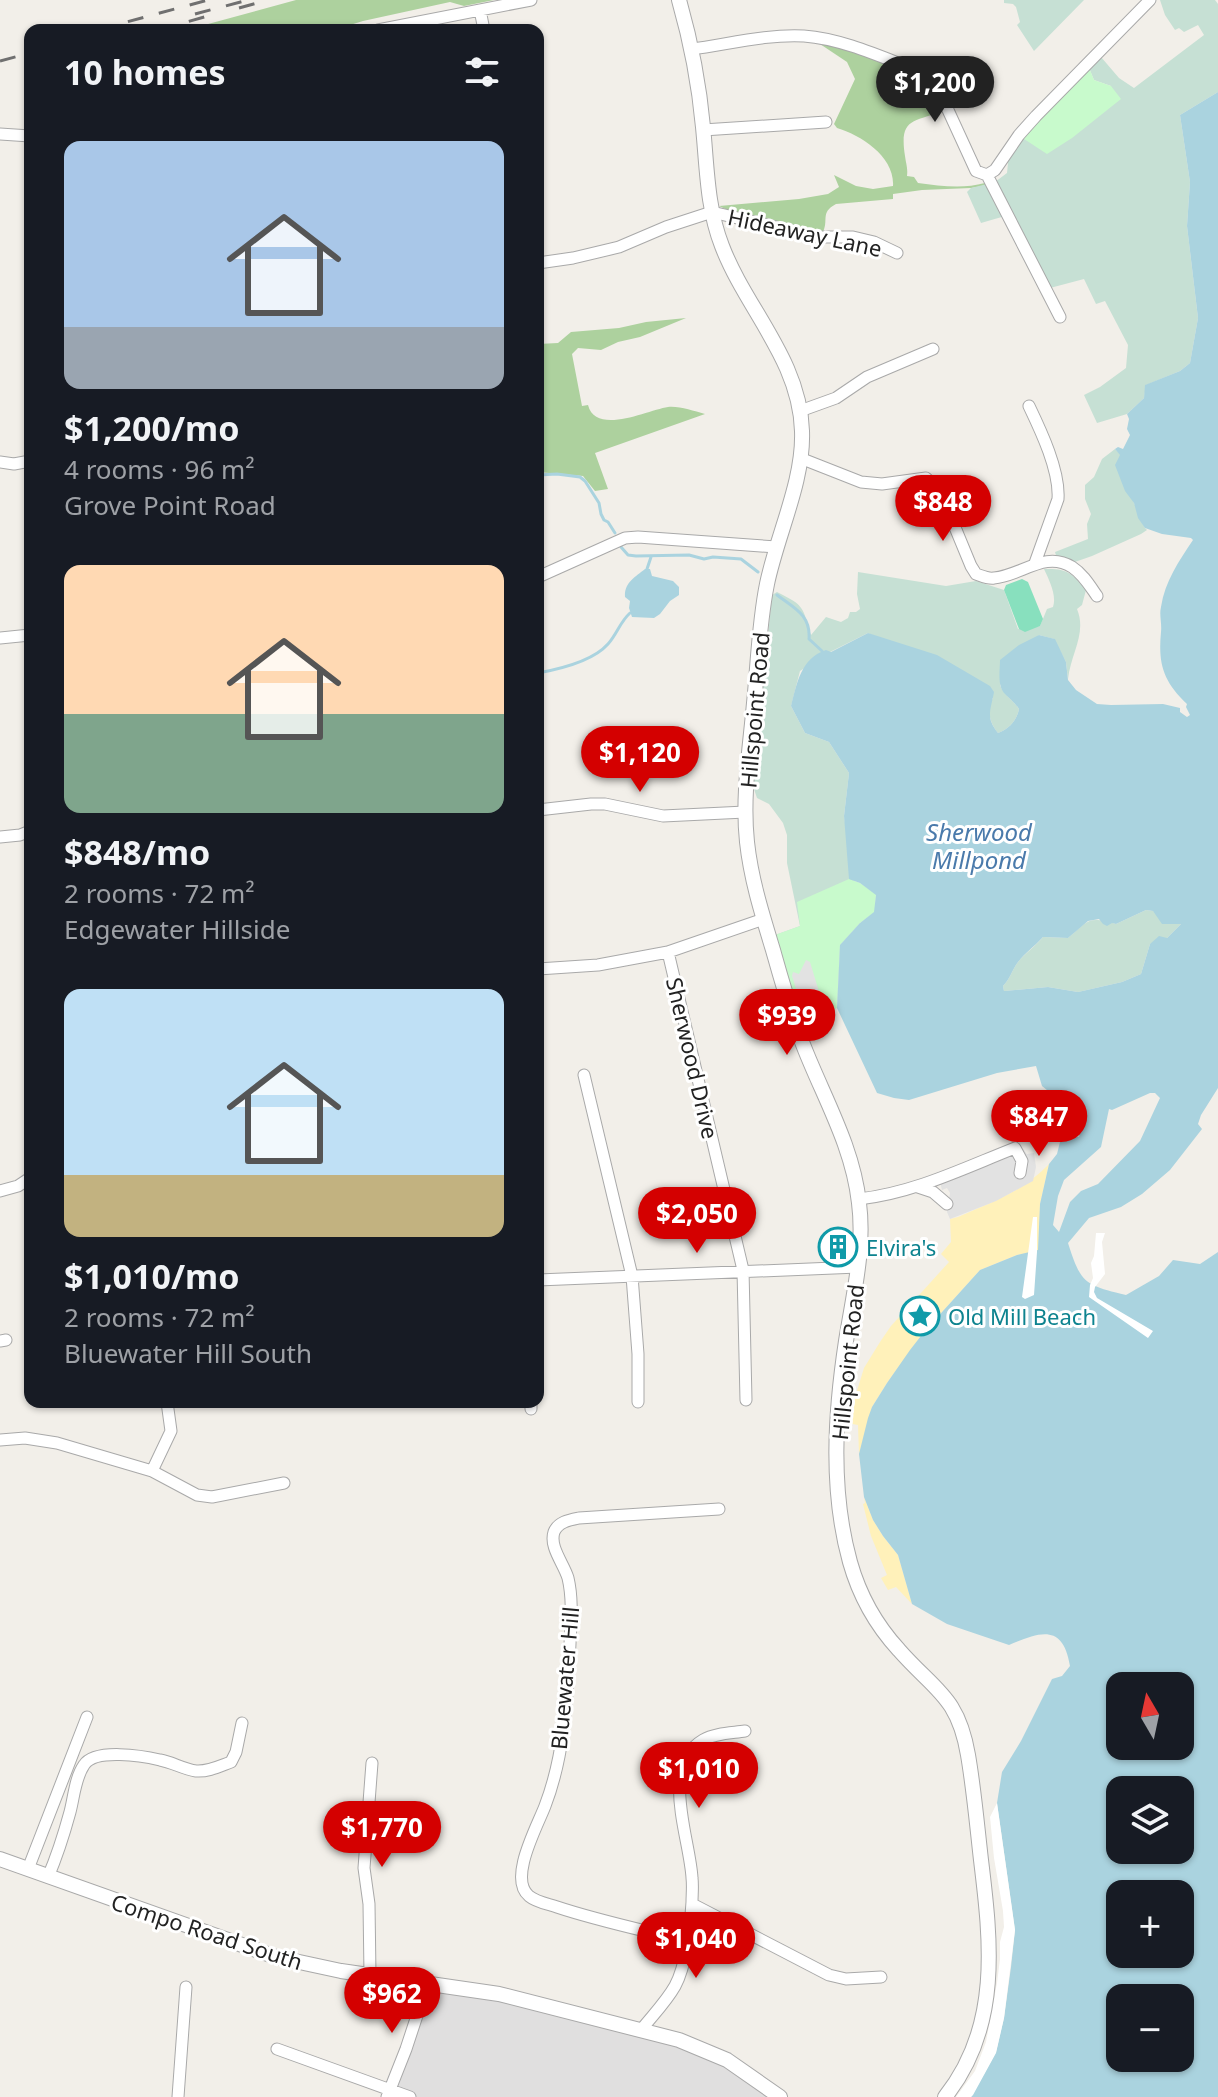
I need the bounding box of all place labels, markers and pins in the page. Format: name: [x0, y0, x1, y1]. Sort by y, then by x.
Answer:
pin: $1,200: [870, 56, 1000, 124]
pin: $848: [896, 475, 990, 543]
pin: $1,120: [575, 726, 705, 794]
pin: $939: [740, 989, 834, 1057]
pin: $847: [992, 1090, 1086, 1158]
pin: $2,050: [632, 1187, 762, 1255]
building icon: Elvira's: [817, 1226, 859, 1268]
place label: Elvira's: [866, 1232, 936, 1262]
place icon: Old Mill Beach: [899, 1295, 941, 1337]
place label: Old Mill Beach: [948, 1301, 1096, 1331]
pin: $1,010: [634, 1742, 764, 1810]
pin: $1,770: [317, 1801, 447, 1869]
pin: $1,040: [631, 1912, 761, 1980]
pin: $962: [345, 1967, 439, 2035]

